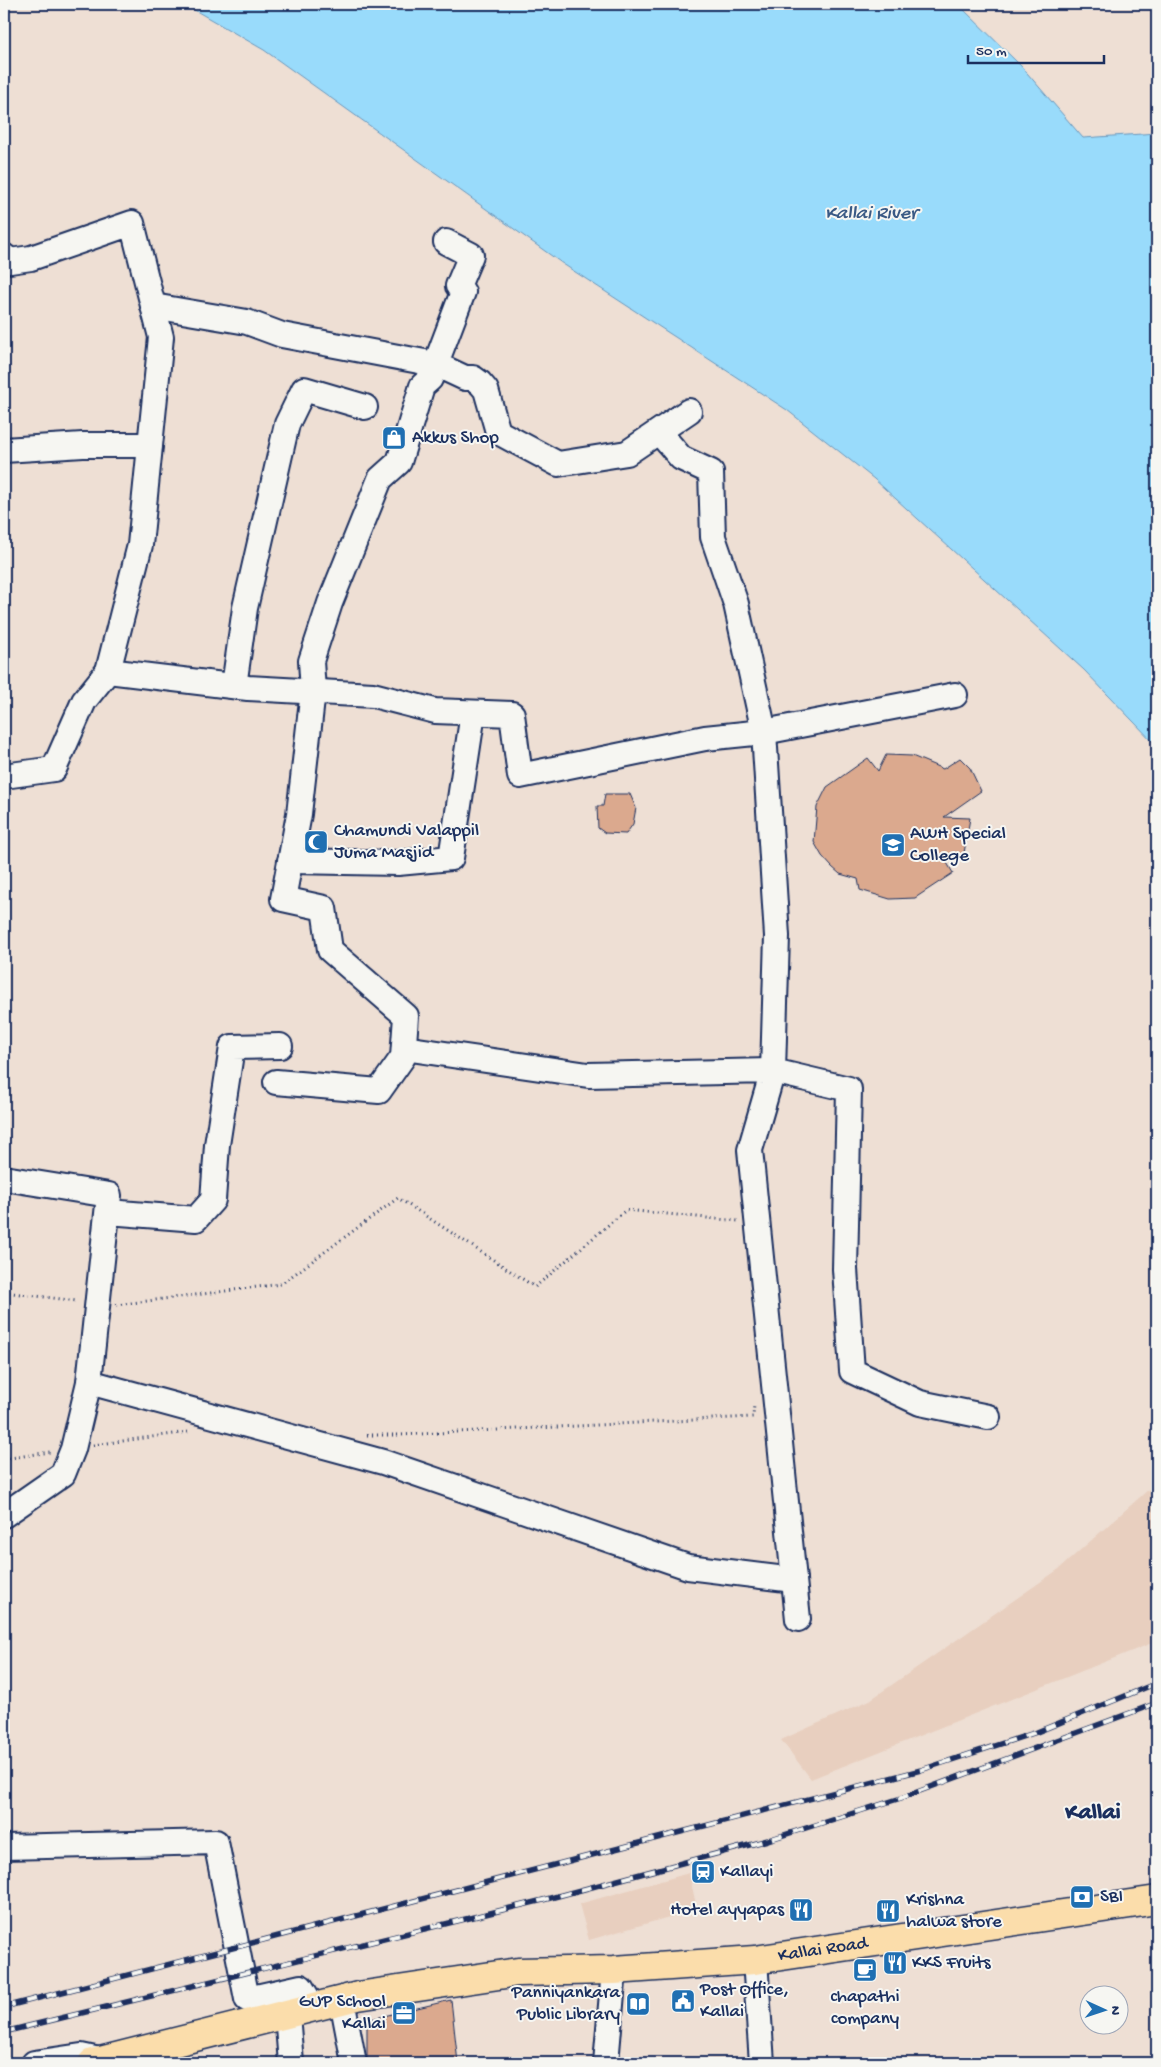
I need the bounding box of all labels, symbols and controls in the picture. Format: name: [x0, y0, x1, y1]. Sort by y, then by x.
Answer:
scale bar: [968, 32, 1105, 64]
text: 50 m: [976, 43, 1007, 61]
water label: Kallai River: [825, 203, 921, 226]
shop icon: Akkus Shop: [381, 425, 407, 451]
place label: Akkus Shop: [412, 427, 499, 450]
place label: Chamundi Valappil Juma Masjid: [334, 820, 479, 865]
place label: AWH Special College: [910, 823, 1006, 868]
mosque icon: Chamundi Valappil Juma Masjid: [303, 829, 329, 855]
school or university icon: AWH Special College: [880, 832, 906, 858]
district label: Kallai: [1064, 1799, 1121, 1828]
station icon: Kallayi: [690, 1859, 716, 1885]
place label: Kallayi: [720, 1861, 773, 1884]
bank icon: SBI: [1069, 1884, 1095, 1910]
place label: SBI: [1100, 1886, 1123, 1909]
place label: Krishna halwa store: [906, 1889, 1002, 1934]
restaurant icon: Hotel ayyapas: [788, 1897, 814, 1923]
restaurant icon: Krishna halwa store: [875, 1898, 901, 1924]
place label: Hotel ayyapas: [670, 1899, 785, 1922]
street label: Kallai Road: [777, 1932, 871, 1968]
restaurant icon: KKS Fruits: [882, 1950, 908, 1976]
place label: KKS Fruits: [912, 1952, 991, 1975]
cafe icon: chapathi company: [852, 1957, 878, 1983]
place label: Post Office, Kallai: [699, 1979, 789, 2024]
place label: Panniyankara Public Library: [511, 1982, 621, 2027]
north arrow: [1078, 1984, 1128, 2034]
place label: chapathi company: [830, 1986, 900, 2031]
public building icon: Post Office, Kallai: [670, 1988, 696, 2014]
place label: GUP School Kallai: [299, 1991, 386, 2036]
library icon: Panniyankara Public Library: [625, 1991, 651, 2017]
office icon: GUP School Kallai: [391, 2000, 417, 2026]
text: N: [1106, 2006, 1123, 2016]

